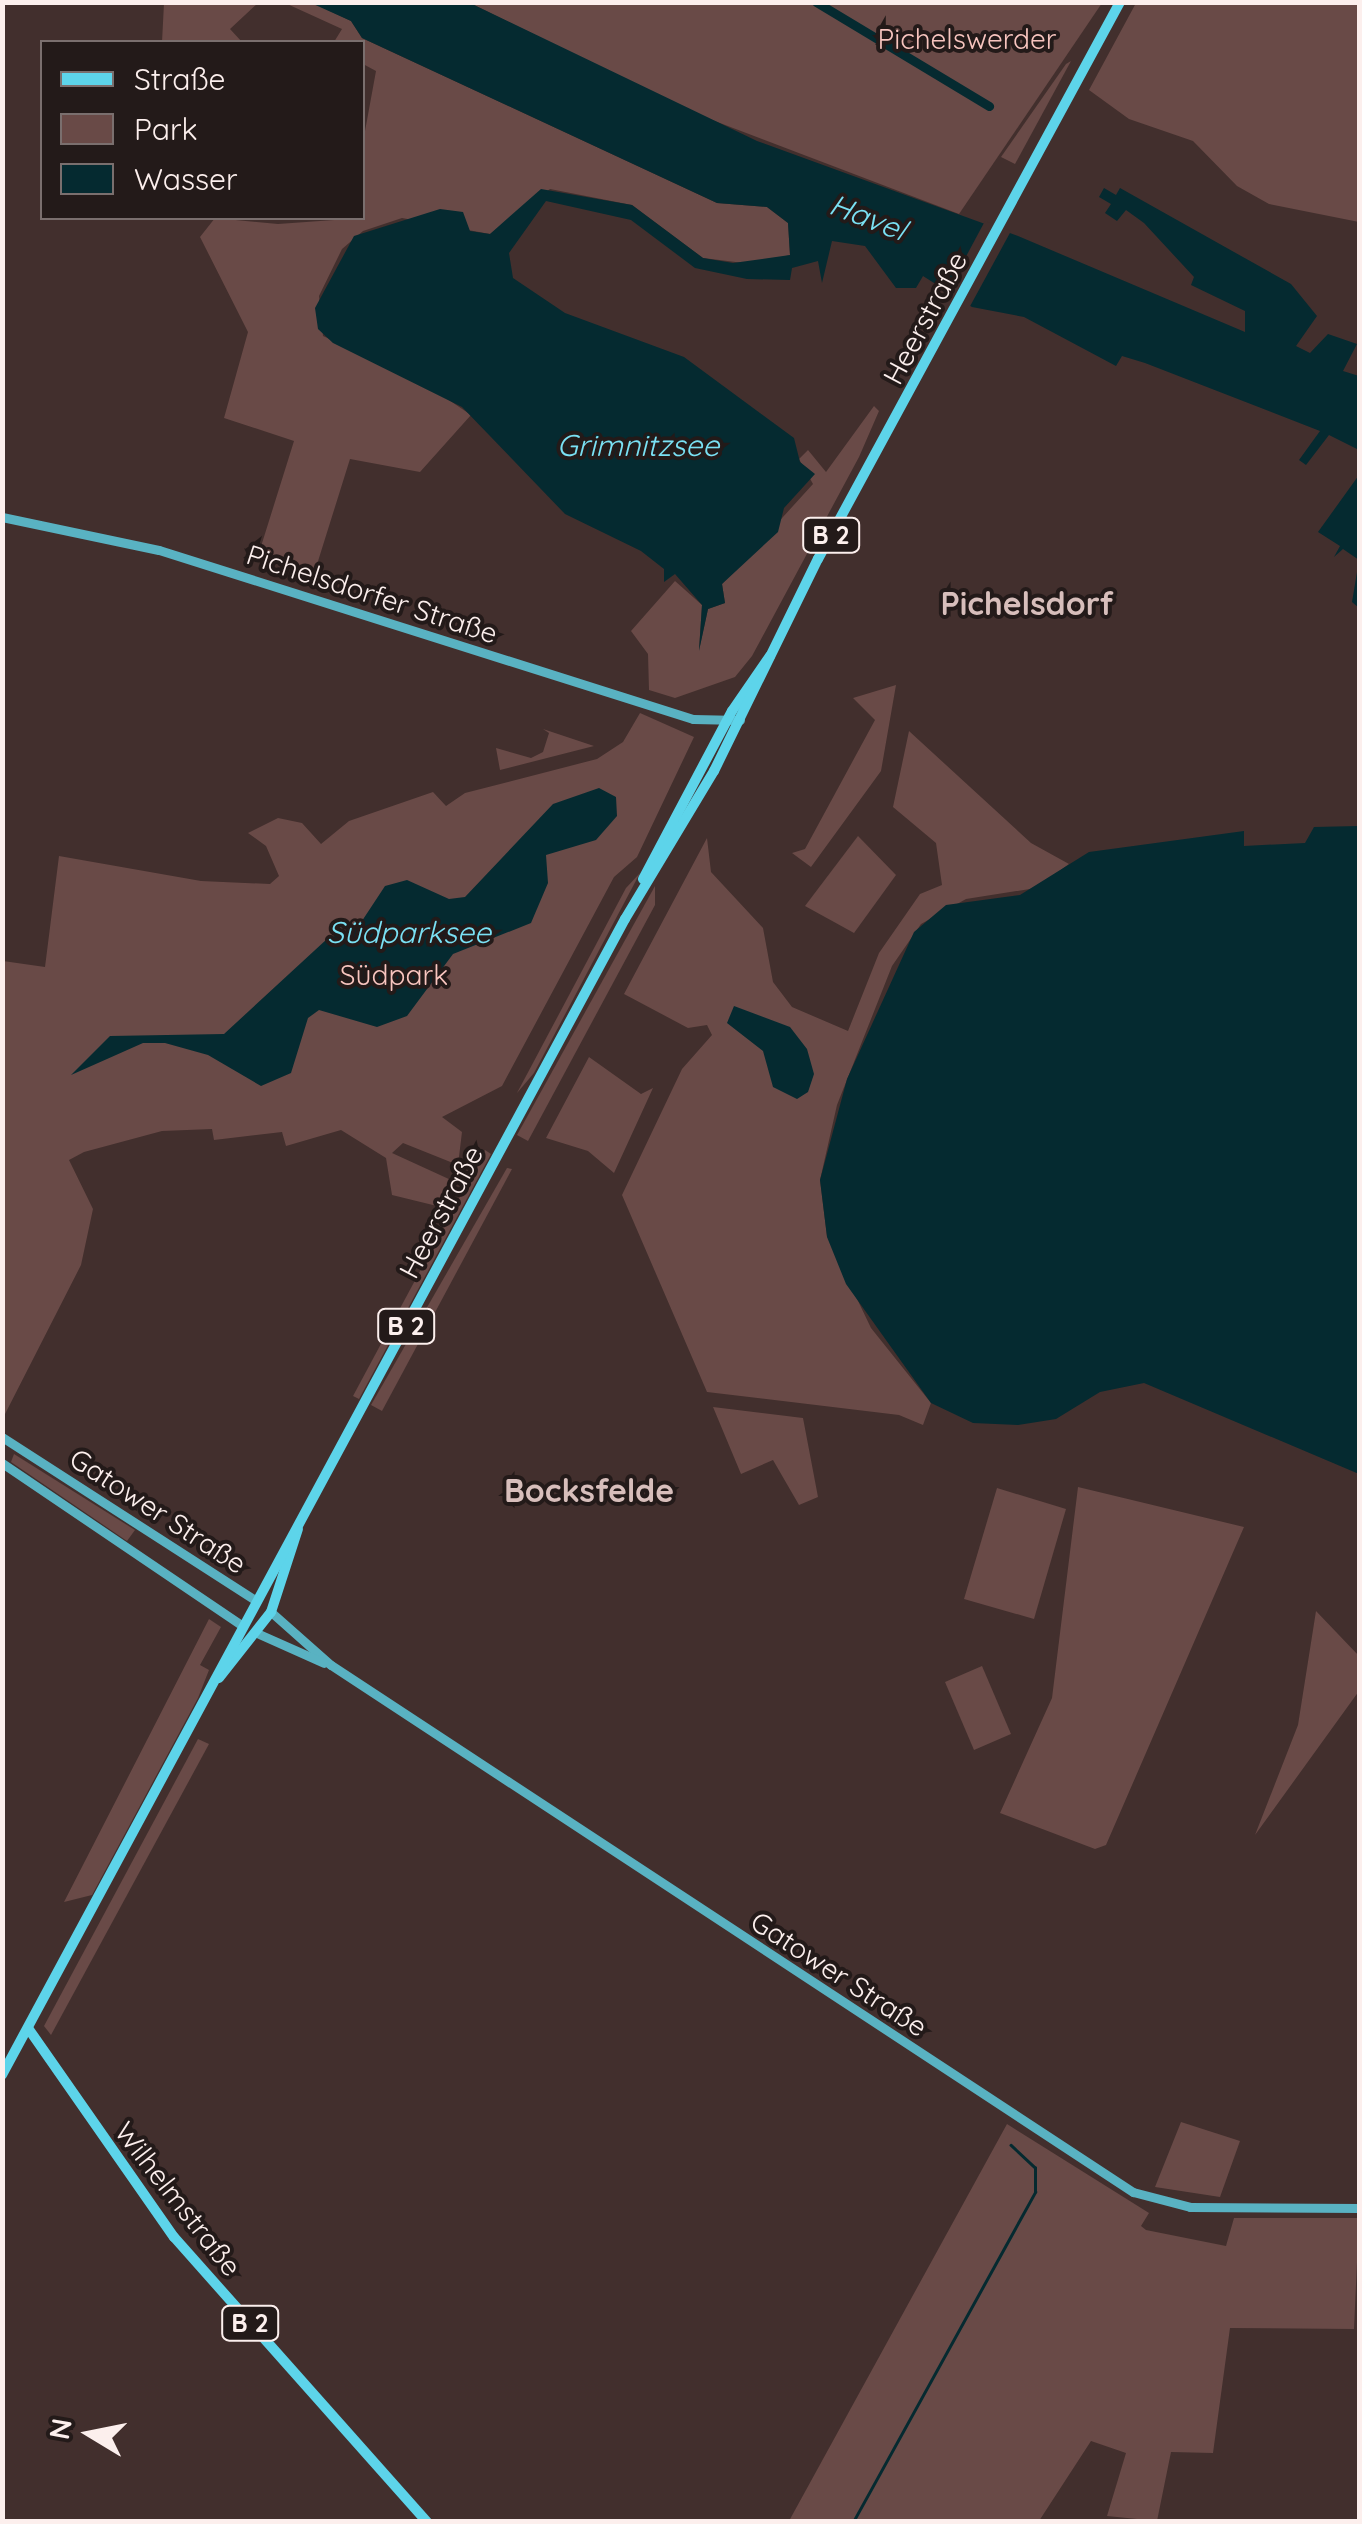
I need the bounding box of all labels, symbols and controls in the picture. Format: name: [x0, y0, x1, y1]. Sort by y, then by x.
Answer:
park label: Pichelswerder: [877, 22, 1057, 56]
legend: [40, 40, 365, 220]
text: Straße: [134, 60, 226, 98]
text: Park: [134, 110, 198, 148]
text: Wasser: [134, 160, 238, 198]
water label: Havel: [825, 186, 911, 248]
street label: Heerstraße: [876, 246, 974, 390]
water label: Grimnitzsee: [557, 427, 719, 463]
road number: B 2: [801, 515, 861, 555]
street label: Pichelsdorfer Straße: [242, 538, 502, 650]
district label: Pichelsdorf: [940, 584, 1114, 622]
water label: Südparksee: [327, 914, 491, 950]
park label: Südpark: [340, 958, 448, 992]
street label: Heerstraße: [392, 1140, 490, 1284]
road number: B 2: [376, 1306, 436, 1346]
street label: Gatower Straße: [63, 1441, 253, 1581]
district label: Bocksfelde: [504, 1471, 674, 1509]
street label: Gatower Straße: [744, 1904, 934, 2044]
street label: Wilhelmstraße: [108, 2115, 248, 2283]
road number: B 2: [220, 2303, 280, 2343]
north arrow: [40, 2384, 140, 2484]
text: N: [41, 2416, 79, 2442]

